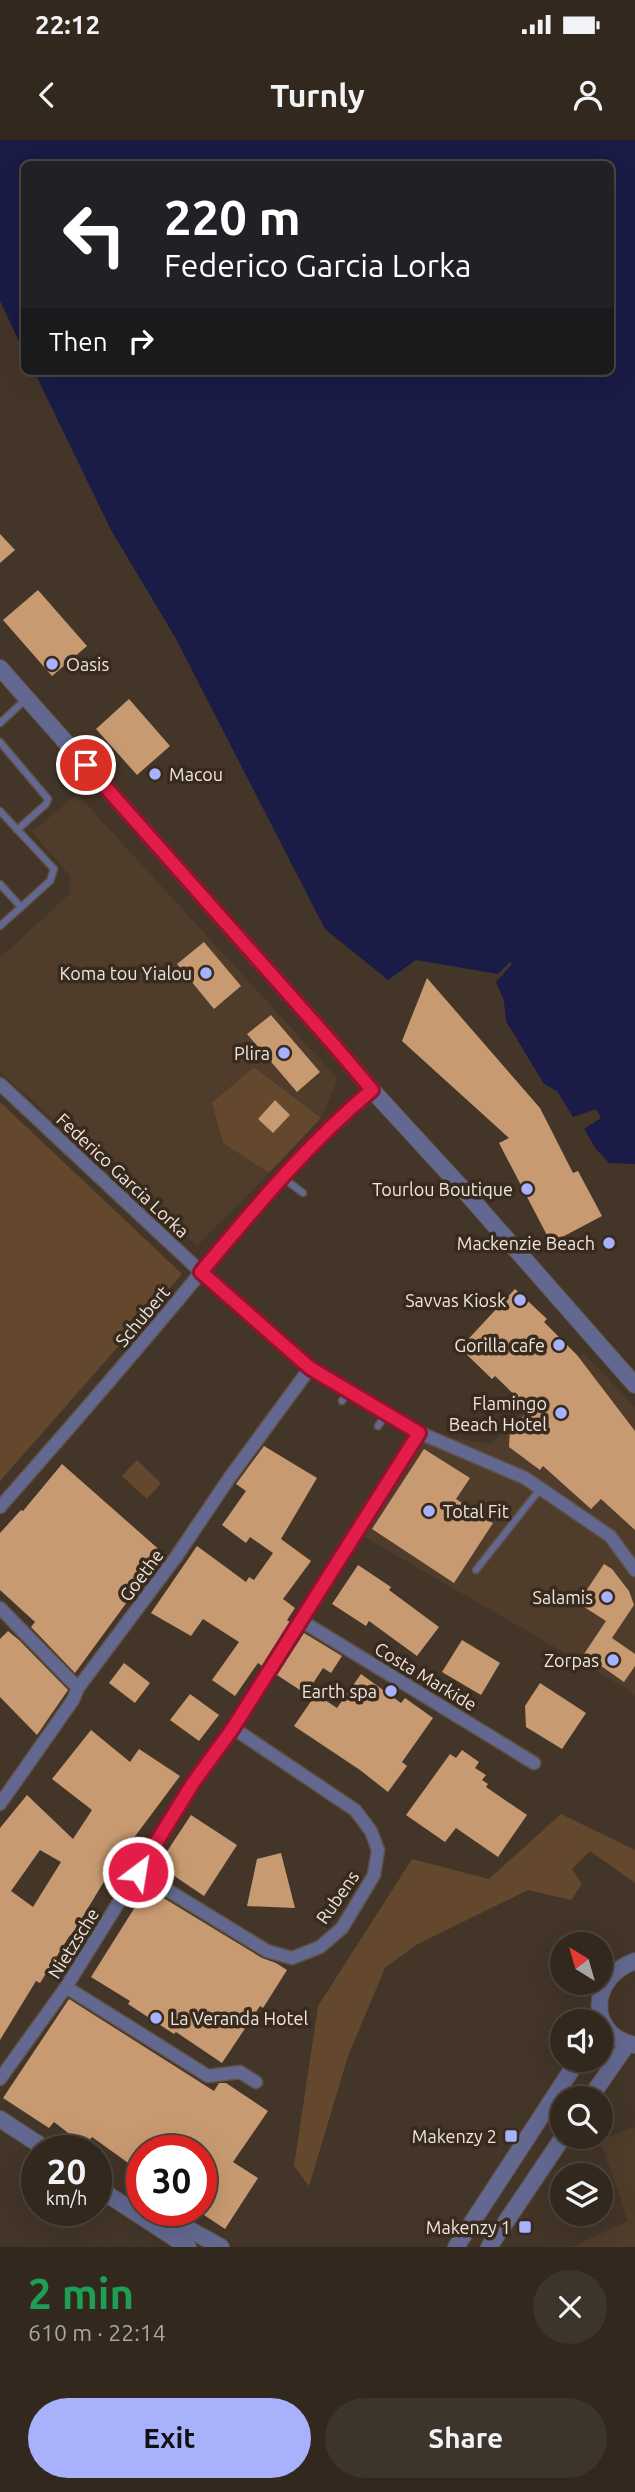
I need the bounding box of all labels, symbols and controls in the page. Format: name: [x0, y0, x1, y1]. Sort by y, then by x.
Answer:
text: 22:12: [35, 10, 100, 39]
icon: back: [28, 76, 66, 114]
icon: person: [569, 76, 607, 114]
text: Turnly: [270, 77, 365, 113]
icon: left: [49, 189, 140, 280]
text: 220 m: [164, 189, 301, 244]
text: Federico Garcia Lorka: [164, 247, 472, 283]
icon: right: [122, 322, 160, 360]
text: Then: [49, 327, 108, 356]
place label: Oasis: [66, 654, 109, 674]
marker: Oasis: [44, 656, 60, 672]
pin: [56, 735, 116, 795]
icon: arrive: [67, 746, 105, 784]
place label: Macou: [169, 764, 223, 784]
marker: Macou: [147, 766, 163, 782]
place label: Koma tou Yialou: [60, 963, 192, 983]
marker: Koma tou Yialou: [198, 965, 214, 981]
place label: Plira: [234, 1043, 270, 1063]
marker: Plira: [276, 1045, 292, 1061]
street label: Federico Garcia Lorka: [53, 1109, 193, 1241]
place label: Tourlou Boutique: [372, 1179, 513, 1199]
marker: Tourlou Boutique: [519, 1181, 535, 1197]
place label: Mackenzie Beach: [457, 1233, 595, 1253]
marker: Mackenzie Beach: [601, 1235, 617, 1251]
street label: Schubert: [111, 1282, 173, 1350]
place label: Savvas Kiosk: [405, 1290, 506, 1310]
marker: Savvas Kiosk: [512, 1292, 528, 1308]
place label: Gorilla cafe: [454, 1335, 545, 1355]
marker: Gorilla cafe: [551, 1337, 567, 1353]
place label: Flamingo Beach Hotel: [449, 1393, 547, 1434]
marker: Flamingo Beach Hotel: [553, 1405, 569, 1421]
place label: Total Fit: [443, 1501, 509, 1521]
marker: Total Fit: [421, 1503, 437, 1519]
street label: Goethe: [115, 1545, 167, 1605]
place label: Salamis: [533, 1587, 593, 1607]
marker: Salamis: [599, 1589, 615, 1605]
street label: Costa Markide: [371, 1638, 481, 1714]
place label: Zorpas: [544, 1650, 599, 1670]
marker: Zorpas: [605, 1652, 621, 1668]
place label: Earth spa: [302, 1681, 377, 1701]
marker: Earth spa: [383, 1683, 399, 1699]
position arrow: [101, 1835, 175, 1909]
street label: Rubens: [312, 1867, 363, 1927]
street label: Nietzsche: [44, 1904, 102, 1982]
north arrow: [550, 1932, 612, 1995]
map controls: [550, 1932, 613, 2226]
place label: La Veranda Hotel: [170, 2008, 309, 2028]
button: sound: [550, 2009, 613, 2072]
marker: La Veranda Hotel: [148, 2010, 164, 2026]
button: search: [550, 2086, 613, 2149]
place label: Makenzy 2: [412, 2126, 497, 2146]
marker: Makenzy 2: [503, 2128, 519, 2144]
speed limit sign: 30: [126, 2135, 217, 2226]
text: 20: [47, 2151, 86, 2191]
button: layers: [550, 2163, 613, 2226]
text: km/h: [46, 2188, 87, 2208]
place label: Makenzy 1: [426, 2217, 511, 2237]
marker: Makenzy 1: [517, 2219, 533, 2235]
text: 2 min: [28, 2270, 134, 2317]
button: close: [533, 2270, 607, 2344]
text: 610 m · 22:14: [28, 2320, 166, 2345]
button: Exit: [28, 2398, 311, 2478]
button: Share: [325, 2398, 607, 2478]

